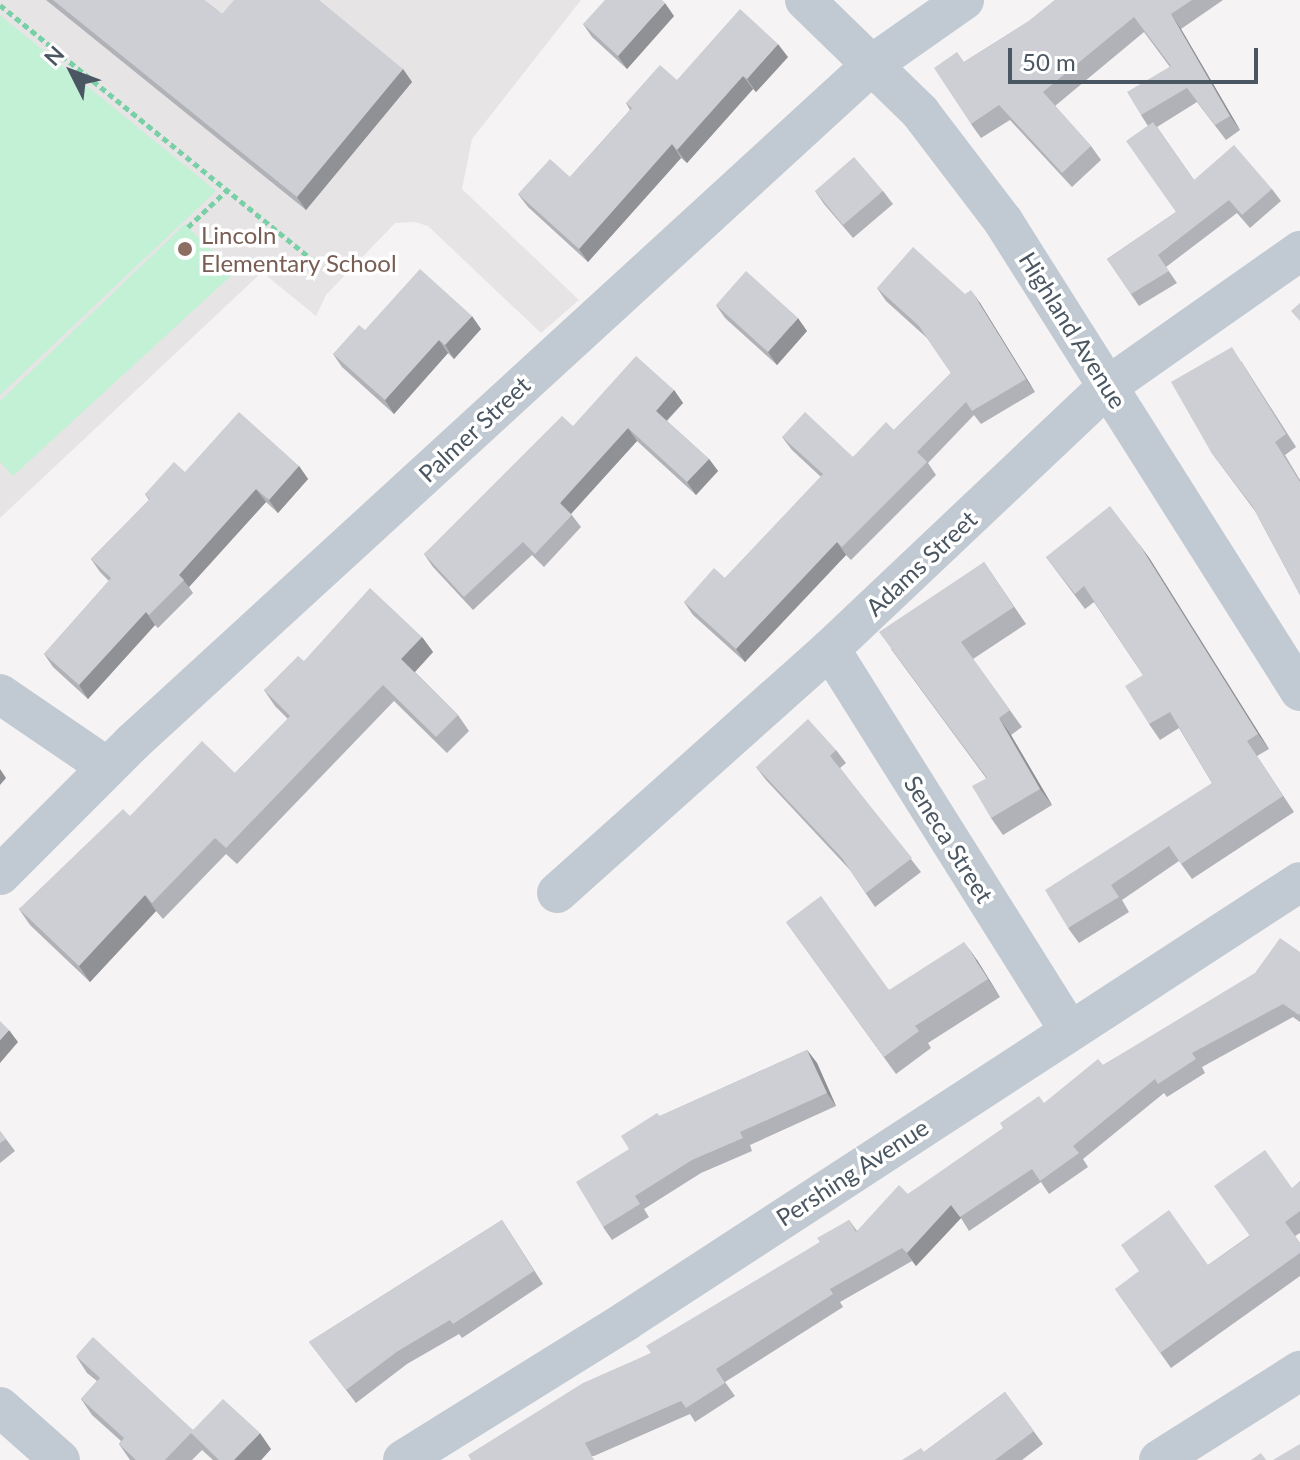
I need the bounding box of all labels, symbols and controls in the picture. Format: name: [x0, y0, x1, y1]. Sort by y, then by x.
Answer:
north arrow: [32, 32, 112, 112]
scale bar: [1012, 32, 1262, 82]
text: N: [38, 40, 69, 71]
text: 50 m: [1022, 47, 1076, 76]
place label: Lincoln Elementary School: [201, 221, 397, 277]
marker: Lincoln Elementary School: [176, 240, 194, 258]
street label: Highland Avenue: [1013, 246, 1133, 414]
street label: Palmer Street: [412, 370, 536, 488]
street label: Adams Street: [860, 504, 982, 622]
street label: Seneca Street: [899, 770, 999, 908]
street label: Pershing Avenue: [770, 1112, 934, 1232]

